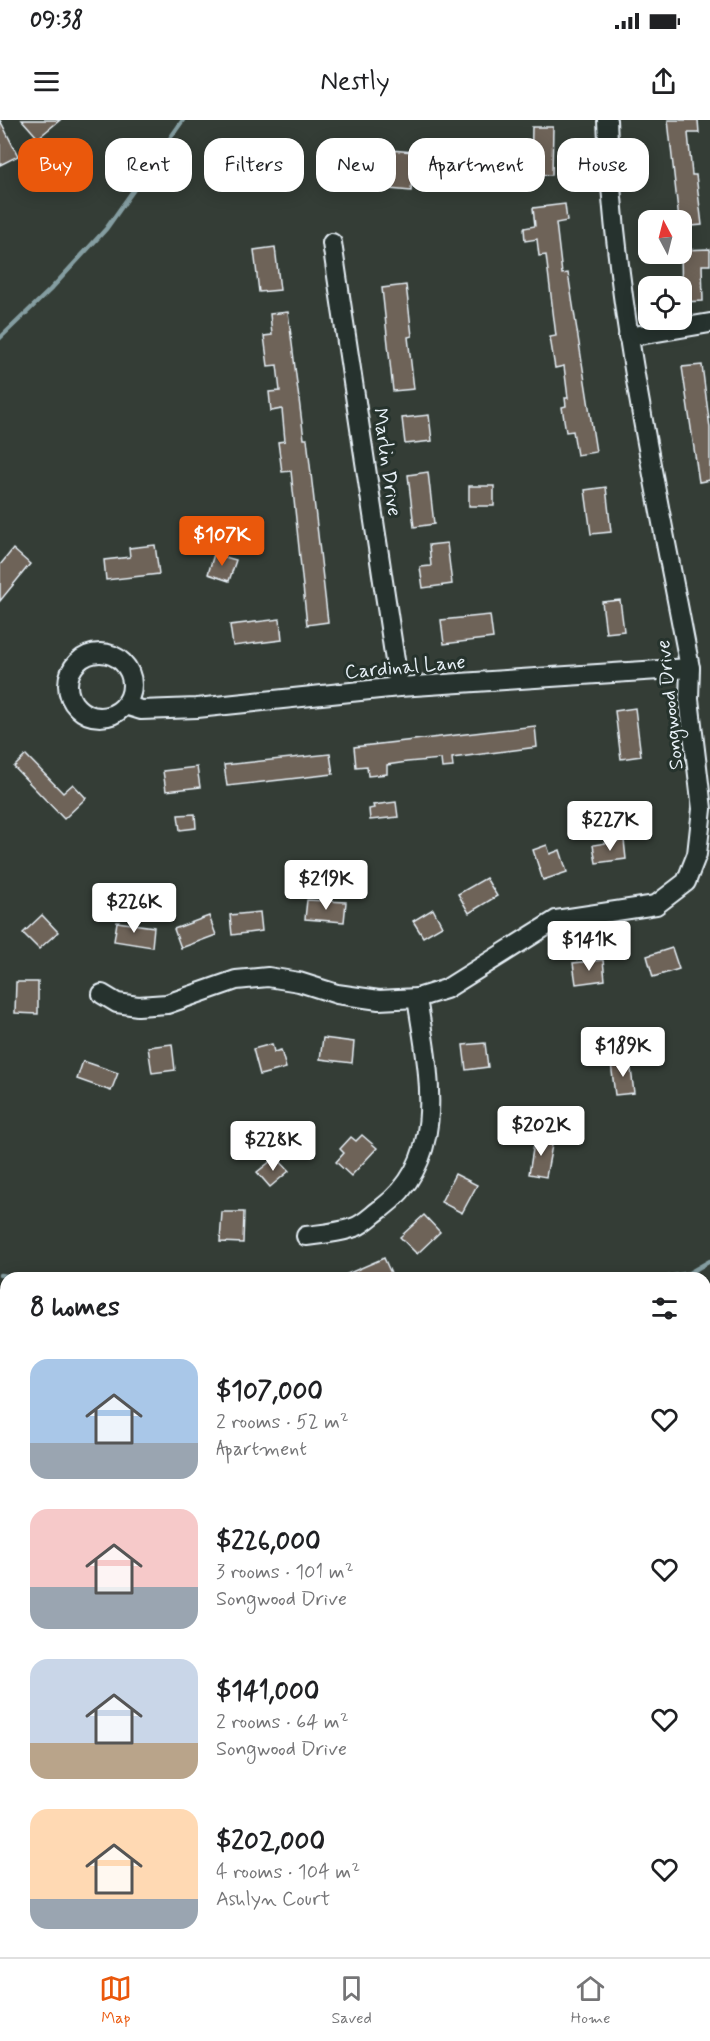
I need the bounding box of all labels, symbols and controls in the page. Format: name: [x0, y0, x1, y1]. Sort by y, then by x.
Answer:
text: 09:38: [30, 7, 83, 35]
text: Nestly: [320, 64, 390, 99]
icon: menu: [30, 65, 63, 98]
icon: share: [647, 65, 680, 98]
chip: Buy: [18, 138, 93, 192]
chip: Rent: [105, 138, 192, 192]
chip: Filters: [204, 138, 304, 192]
chip: New: [316, 138, 396, 192]
chip: Apartment: [408, 138, 545, 192]
chip: House: [557, 138, 649, 192]
north arrow: [638, 210, 692, 264]
map controls: [638, 210, 692, 330]
button: locate: [638, 276, 692, 330]
street label: Marlin Drive: [366, 406, 407, 518]
pin: $107K: [180, 516, 264, 567]
text: $107K: [193, 522, 251, 549]
street label: Songwood Drive: [650, 638, 692, 771]
street label: Cardinal Lane: [344, 649, 467, 686]
pin: $227K: [568, 801, 652, 852]
text: $227K: [581, 807, 639, 834]
pin: $219K: [284, 860, 368, 911]
text: $219K: [299, 866, 353, 893]
pin: $226K: [92, 883, 176, 934]
text: $226K: [106, 889, 162, 916]
pin: $141K: [547, 921, 631, 972]
text: $141K: [562, 927, 616, 954]
pin: $189K: [581, 1027, 665, 1078]
text: $189K: [595, 1033, 651, 1060]
pin: $202K: [499, 1106, 583, 1157]
text: $202K: [511, 1112, 571, 1139]
pin: $228K: [231, 1121, 315, 1172]
text: $228K: [244, 1127, 302, 1154]
text: 8 homes: [30, 1291, 120, 1325]
icon: filters: [648, 1292, 681, 1325]
text: $107,000: [216, 1375, 323, 1409]
icon: home: [78, 1383, 150, 1455]
icon: heart: [648, 1403, 681, 1436]
text: 2 rooms · 52 m²: [216, 1409, 349, 1436]
text: Apartment: [216, 1436, 307, 1463]
text: $226,000: [216, 1525, 321, 1559]
icon: home: [78, 1533, 150, 1605]
icon: heart: [648, 1553, 681, 1586]
text: 3 rooms · 101 m²: [216, 1559, 354, 1586]
text: Songwood Drive: [216, 1586, 347, 1613]
text: $141,000: [216, 1675, 319, 1709]
icon: home: [78, 1683, 150, 1755]
icon: heart: [648, 1703, 681, 1736]
text: 2 rooms · 64 m²: [216, 1709, 349, 1736]
text: Songwood Drive: [216, 1736, 347, 1763]
text: $202,000: [216, 1825, 325, 1859]
icon: home: [78, 1833, 150, 1905]
icon: heart: [648, 1853, 681, 1886]
text: 4 rooms · 104 m²: [216, 1859, 360, 1886]
text: Ashlyn Court: [216, 1886, 330, 1913]
tab: Map: [99, 1972, 132, 2029]
tab: Saved: [331, 1972, 372, 2029]
tab: Home: [571, 1972, 611, 2029]

